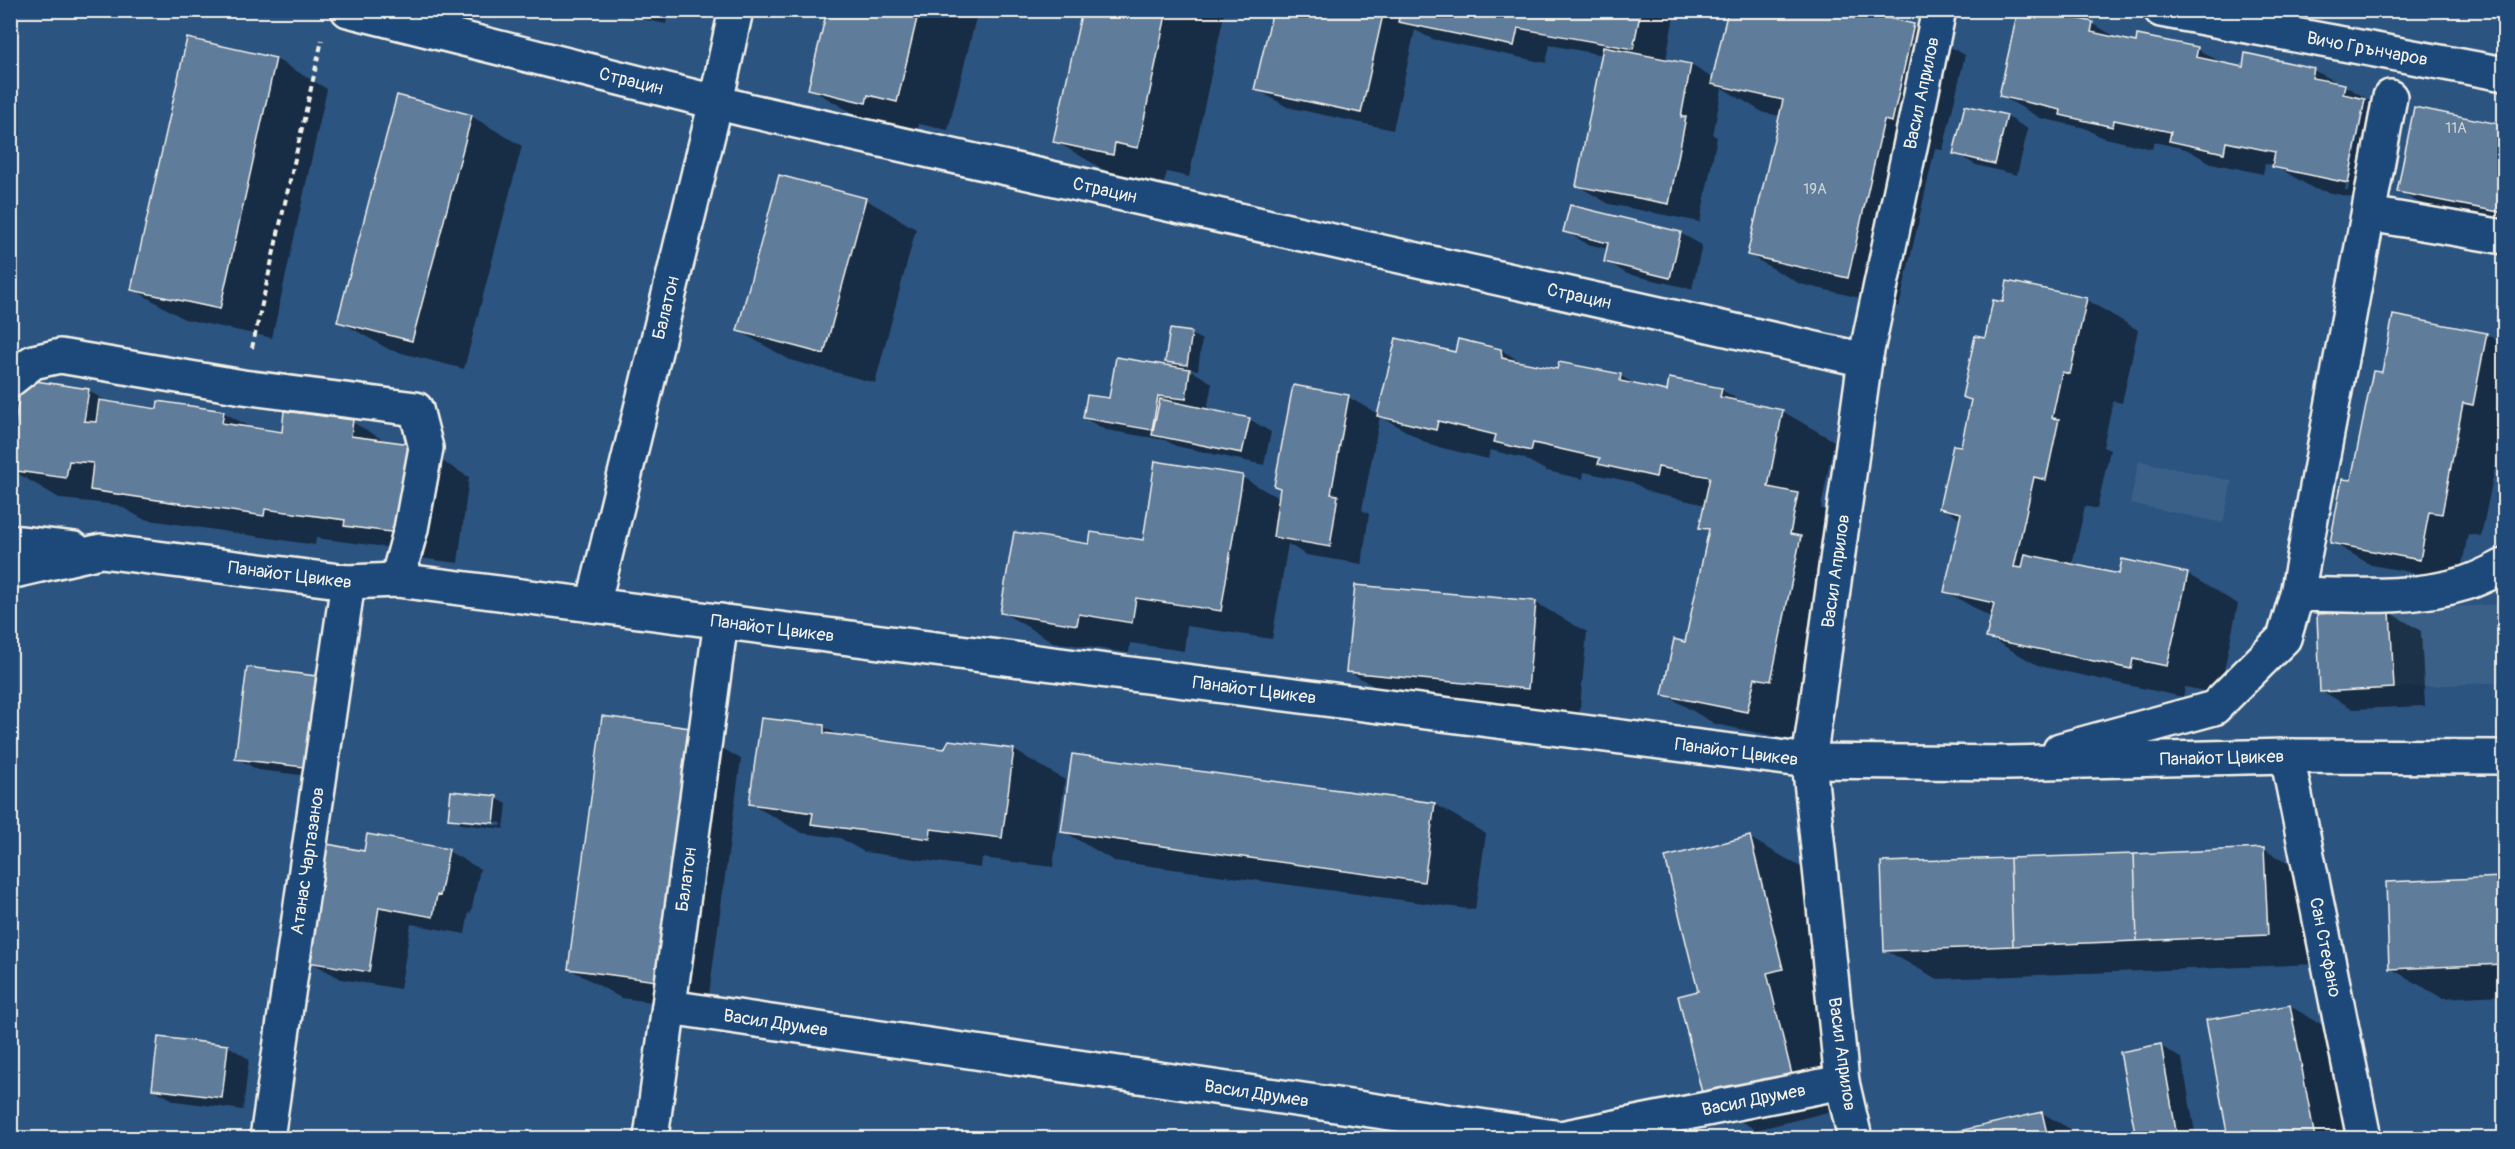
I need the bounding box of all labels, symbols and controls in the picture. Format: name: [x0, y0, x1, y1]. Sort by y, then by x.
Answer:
street label: Вичо Грънчаров: [2305, 26, 2430, 71]
street label: Васил Априлов: [1898, 35, 1945, 151]
street label: Страцин: [597, 62, 666, 100]
house number: 11А: [2445, 119, 2467, 138]
street label: Страцин: [1070, 172, 1139, 208]
house number: 19A: [1803, 180, 1827, 199]
street label: Балатон: [647, 274, 685, 342]
street label: Страцин: [1545, 278, 1614, 314]
street label: Васил Априлов: [1816, 513, 1855, 629]
street label: Панайот Цвикев: [227, 556, 353, 594]
street label: Панайот Цвикев: [709, 609, 836, 647]
street label: Панайот Цвикев: [1191, 671, 1318, 709]
street label: Панайот Цвикев: [1673, 732, 1800, 771]
street label: Панайот Цвикев: [2159, 745, 2285, 771]
street label: Атанас Чартазанов: [285, 785, 329, 936]
street label: Балатон: [670, 846, 702, 913]
street label: Сан Стефано: [2304, 895, 2347, 999]
street label: Васил Априлов: [1823, 996, 1861, 1112]
street label: Васил Друмев: [722, 1004, 830, 1042]
street label: Васил Друмев: [1203, 1074, 1311, 1112]
street label: Васил Друмев: [1700, 1078, 1808, 1121]

